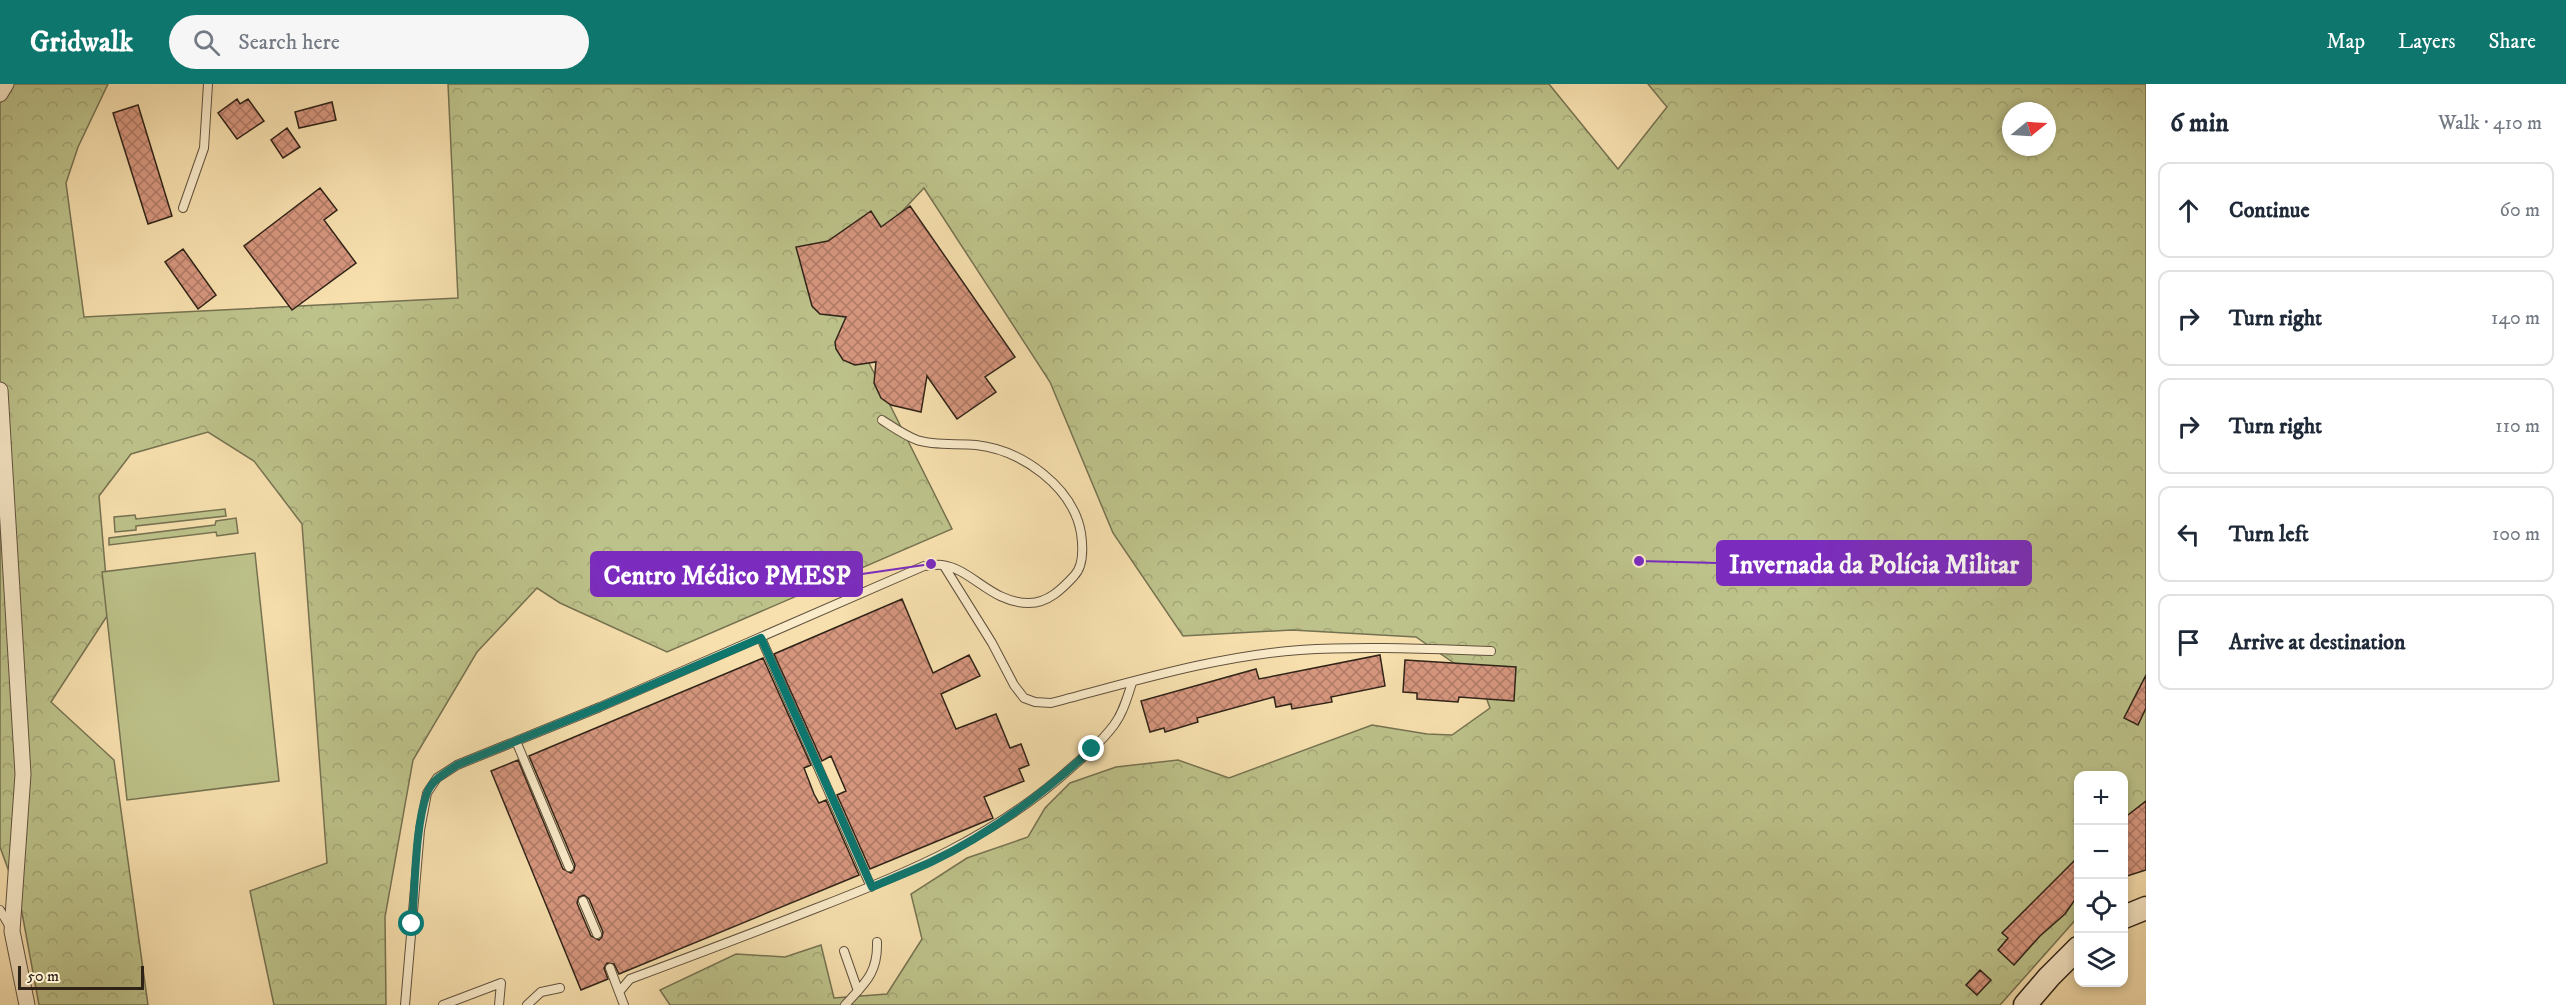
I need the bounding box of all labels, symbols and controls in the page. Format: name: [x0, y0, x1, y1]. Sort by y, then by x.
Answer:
search box: [169, 15, 589, 69]
text: Gridwalk: [30, 25, 133, 60]
icon: search: [190, 26, 223, 59]
text: Search here: [238, 29, 340, 56]
text: Map: [2326, 29, 2365, 55]
text: Layers: [2398, 29, 2456, 55]
text: Share: [2489, 29, 2536, 55]
north arrow: [2002, 102, 2056, 156]
text: 6 min: [2170, 107, 2229, 140]
text: Walk · 410 m: [2438, 111, 2542, 136]
icon: ahead: [2172, 194, 2205, 227]
text: Continue: [2229, 197, 2310, 224]
text: 60 m: [2500, 198, 2540, 223]
icon: right: [2172, 302, 2205, 335]
text: Turn right: [2229, 305, 2322, 332]
text: 140 m: [2491, 306, 2540, 331]
icon: right: [2172, 410, 2205, 443]
text: Turn right: [2229, 413, 2322, 440]
text: 110 m: [2495, 414, 2540, 439]
icon: left: [2172, 518, 2205, 551]
text: Turn left: [2229, 521, 2309, 548]
text: 100 m: [2492, 522, 2540, 547]
callout: Invernada da Polícia Militar: [1717, 541, 2031, 585]
text: Invernada da Polícia Militar: [1729, 549, 2019, 582]
callout: Centro Médico PMESP: [591, 552, 862, 596]
text: Centro Médico PMESP: [604, 560, 850, 593]
icon: arrive: [2172, 626, 2205, 659]
text: Arrive at destination: [2229, 629, 2406, 656]
route end: [1078, 735, 1104, 761]
map controls: [2074, 771, 2128, 987]
button: +: [2074, 771, 2128, 825]
button: −: [2074, 825, 2128, 879]
button: locate: [2074, 879, 2128, 933]
route start: [398, 910, 424, 936]
button: layers: [2074, 933, 2128, 987]
scale bar: [18, 963, 144, 990]
text: 50 m: [27, 966, 59, 986]

